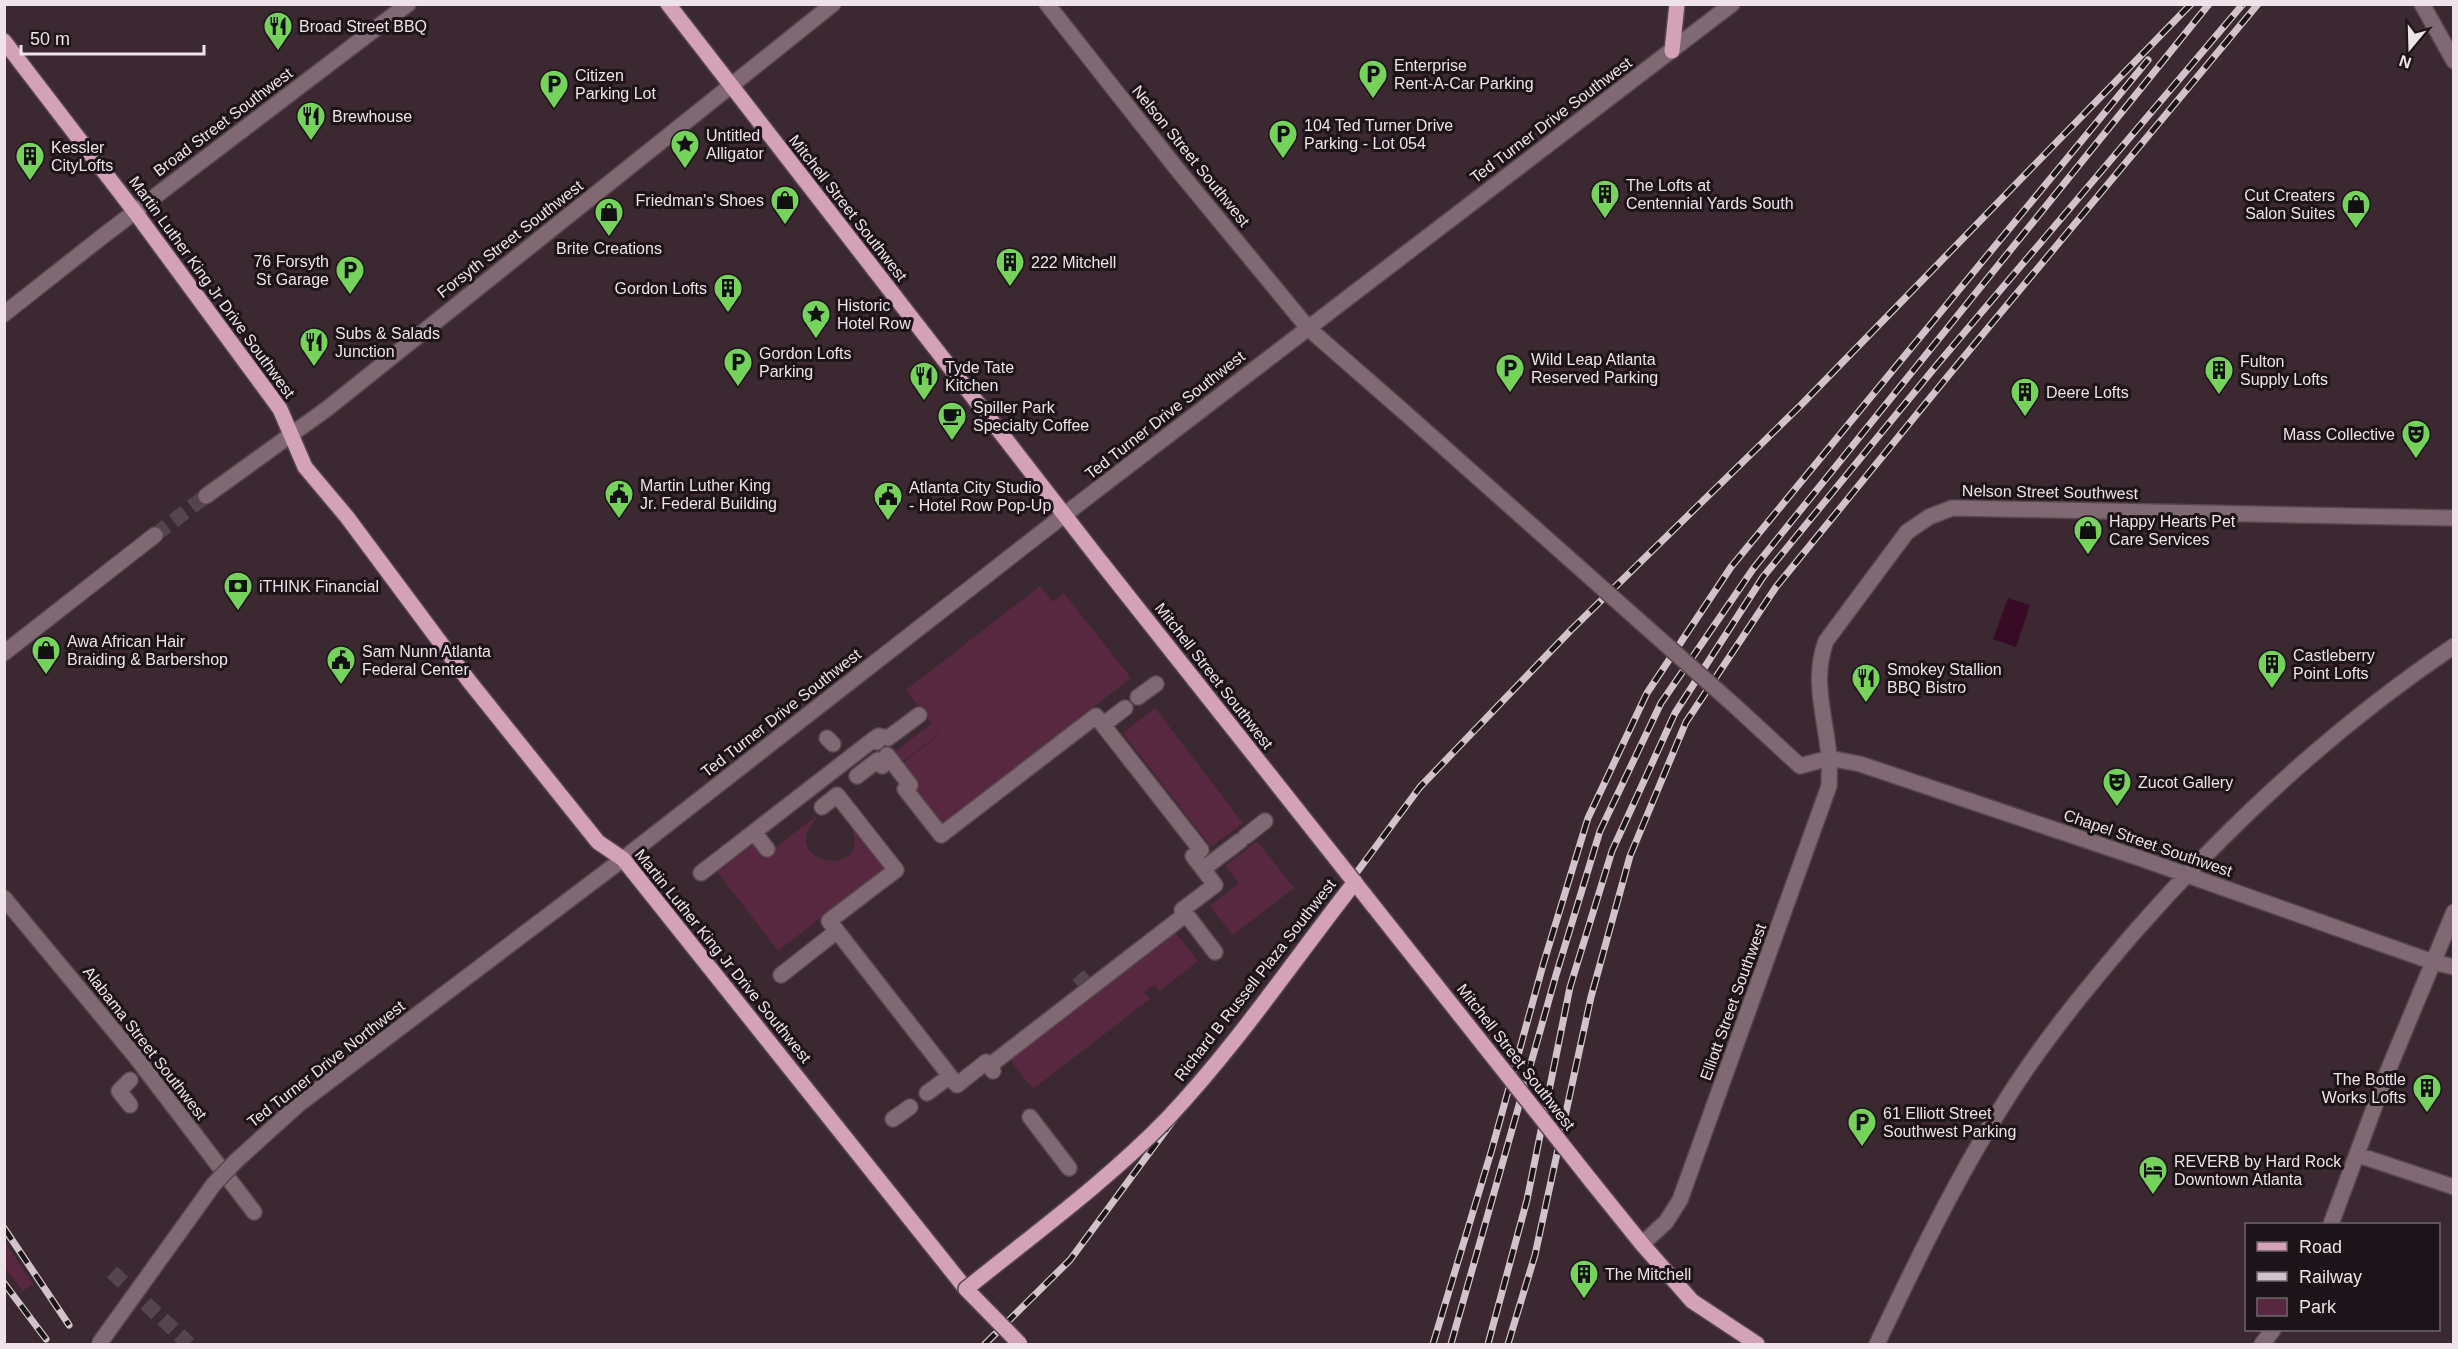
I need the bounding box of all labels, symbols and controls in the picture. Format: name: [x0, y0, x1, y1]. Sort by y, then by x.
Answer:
restaurant icon: Broad Street BBQ: [262, 10, 294, 52]
scale bar: [21, 18, 204, 56]
place label: Broad Street BBQ: [299, 18, 427, 35]
north arrow: [2380, 18, 2440, 78]
text: 50 m: [30, 29, 70, 49]
text: N: [2397, 52, 2414, 72]
street label: Ted Turner Drive Southwest: [1467, 53, 1635, 186]
place label: Enterprise Rent-A-Car Parking: [1394, 57, 1534, 92]
parking icon: Enterprise Rent-A-Car Parking: [1357, 58, 1389, 100]
street label: Broad Street Southwest: [150, 64, 296, 180]
place label: Citizen Parking Lot: [575, 67, 656, 102]
parking icon: Citizen Parking Lot: [538, 68, 570, 110]
street label: Nelson Street Southwest: [1129, 82, 1253, 230]
restaurant icon: Brewhouse: [295, 100, 327, 142]
place label: Brewhouse: [332, 108, 412, 125]
place label: 104 Ted Turner Drive Parking - Lot 054: [1304, 117, 1453, 152]
parking icon: 104 Ted Turner Drive Parking - Lot 054: [1267, 118, 1299, 160]
place label: Untitled Alligator: [706, 127, 764, 162]
place icon: Untitled Alligator: [669, 128, 701, 170]
street label: Mitchell Street Southwest: [786, 132, 911, 285]
place label: Kessler CityLofts: [51, 139, 113, 174]
building icon: Kessler CityLofts: [14, 140, 46, 182]
street label: Martin Luther King Jr Drive Southwest: [126, 173, 298, 401]
street label: Forsyth Street Southwest: [434, 177, 586, 301]
place label: The Lofts at Centennial Yards South: [1626, 177, 1794, 212]
building icon: The Lofts at Centennial Yards South: [1589, 178, 1621, 220]
shop icon: Friedman's Shoes: [769, 184, 801, 226]
place label: Cut Creaters Salon Suites: [2244, 187, 2335, 222]
shop icon: Cut Creaters Salon Suites: [2340, 188, 2372, 230]
place label: Friedman's Shoes: [636, 192, 764, 209]
shop icon: Brite Creations: [593, 196, 625, 238]
place label: Brite Creations: [556, 240, 662, 257]
building icon: 222 Mitchell: [994, 246, 1026, 288]
place label: 76 Forsyth St Garage: [253, 253, 329, 288]
parking icon: 76 Forsyth St Garage: [334, 254, 366, 296]
place label: 222 Mitchell: [1031, 254, 1116, 271]
building icon: Gordon Lofts: [712, 272, 744, 314]
place label: Gordon Lofts: [615, 280, 707, 297]
place label: Historic Hotel Row: [837, 297, 911, 332]
place icon: Historic Hotel Row: [800, 298, 832, 340]
place label: Subs & Salads Junction: [335, 325, 440, 360]
restaurant icon: Subs & Salads Junction: [298, 326, 330, 368]
place label: Gordon Lofts Parking: [759, 345, 852, 380]
parking icon: Gordon Lofts Parking: [722, 346, 754, 388]
street label: Ted Turner Drive Southwest: [1082, 347, 1248, 482]
place label: Wild Leap Atlanta Reserved Parking: [1531, 351, 1658, 386]
parking icon: Wild Leap Atlanta Reserved Parking: [1494, 352, 1526, 394]
place label: Fulton Supply Lofts: [2240, 353, 2328, 388]
building icon: Fulton Supply Lofts: [2203, 354, 2235, 396]
place label: Tyde Tate Kitchen: [945, 359, 1014, 394]
restaurant icon: Tyde Tate Kitchen: [908, 360, 940, 402]
building icon: Deere Lofts: [2009, 376, 2041, 418]
place label: Deere Lofts: [2046, 384, 2129, 401]
place label: Spiller Park Specialty Coffee: [973, 399, 1089, 434]
cafe icon: Spiller Park Specialty Coffee: [936, 400, 968, 442]
theatre icon: Mass Collective: [2400, 418, 2432, 460]
place label: Mass Collective: [2283, 426, 2395, 443]
place label: Martin Luther King Jr. Federal Building: [640, 477, 777, 512]
public building icon: Martin Luther King Jr. Federal Building: [603, 478, 635, 520]
place label: Atlanta City Studio - Hotel Row Pop-Up: [909, 479, 1051, 514]
public building icon: Atlanta City Studio - Hotel Row Pop-Up: [872, 480, 904, 522]
street label: Nelson Street Southwest: [1962, 482, 2139, 502]
place label: Happy Hearts Pet Care Services: [2109, 513, 2236, 548]
shop icon: Happy Hearts Pet Care Services: [2072, 514, 2104, 556]
bank icon: iTHINK Financial: [222, 570, 254, 612]
place label: iTHINK Financial: [259, 578, 379, 595]
street label: Mitchell Street Southwest: [1152, 600, 1277, 753]
place label: Awa African Hair Braiding & Barbershop: [67, 633, 228, 668]
shop icon: Awa African Hair Braiding & Barbershop: [30, 634, 62, 676]
place label: Sam Nunn Atlanta Federal Center: [362, 643, 491, 678]
public building icon: Sam Nunn Atlanta Federal Center: [325, 644, 357, 686]
street label: Ted Turner Drive Southwest: [698, 645, 864, 780]
place label: Castleberry Point Lofts: [2293, 647, 2375, 682]
building icon: Castleberry Point Lofts: [2256, 648, 2288, 690]
place label: Smokey Stallion BBQ Bistro: [1887, 661, 2002, 696]
restaurant icon: Smokey Stallion BBQ Bistro: [1850, 662, 1882, 704]
theatre icon: Zucot Gallery: [2101, 766, 2133, 808]
place label: Zucot Gallery: [2138, 774, 2233, 791]
street label: Chapel Street Southwest: [2062, 806, 2235, 880]
street label: Martin Luther King Jr Drive Southwest: [632, 846, 815, 1066]
street label: Richard B Russell Plaza Southwest: [1171, 876, 1339, 1084]
street label: Elliott Street Southwest: [1697, 921, 1769, 1083]
street label: Alabama Street Southwest: [80, 963, 210, 1123]
street label: Mitchell Street Southwest: [1454, 981, 1579, 1134]
street label: Ted Turner Drive Northwest: [244, 997, 408, 1131]
place label: The Bottle Works Lofts: [2322, 1071, 2406, 1106]
building icon: The Bottle Works Lofts: [2411, 1072, 2443, 1114]
place label: 61 Elliott Street Southwest Parking: [1883, 1105, 2016, 1140]
parking icon: 61 Elliott Street Southwest Parking: [1846, 1106, 1878, 1148]
place label: REVERB by Hard Rock Downtown Atlanta: [2174, 1153, 2342, 1188]
hotel icon: REVERB by Hard Rock Downtown Atlanta: [2137, 1154, 2169, 1196]
legend: [2245, 1223, 2440, 1331]
text: Road: [2299, 1237, 2342, 1257]
building icon: The Mitchell: [1568, 1258, 1600, 1300]
place label: The Mitchell: [1605, 1266, 1691, 1283]
text: Railway: [2299, 1267, 2362, 1287]
text: Park: [2299, 1297, 2337, 1317]

